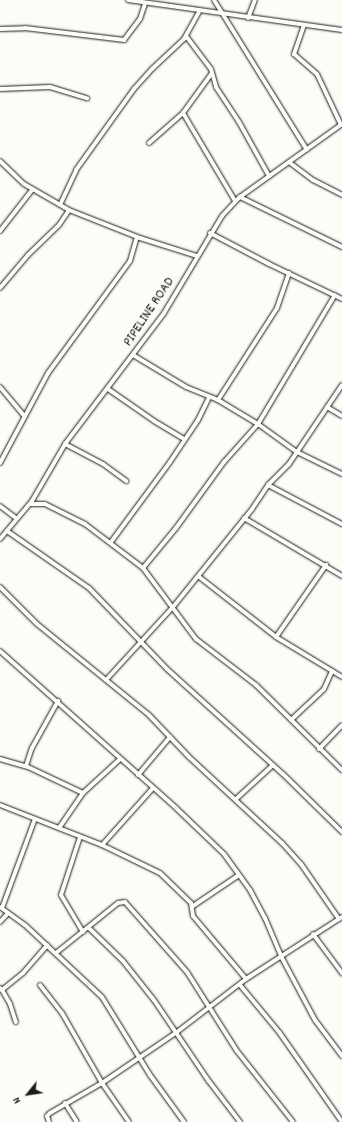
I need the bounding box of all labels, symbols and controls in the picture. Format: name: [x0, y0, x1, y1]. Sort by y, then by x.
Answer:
street label: PIPELINE ROAD: [120, 274, 178, 350]
north arrow: [8, 1074, 48, 1114]
text: N: [9, 1094, 26, 1106]

